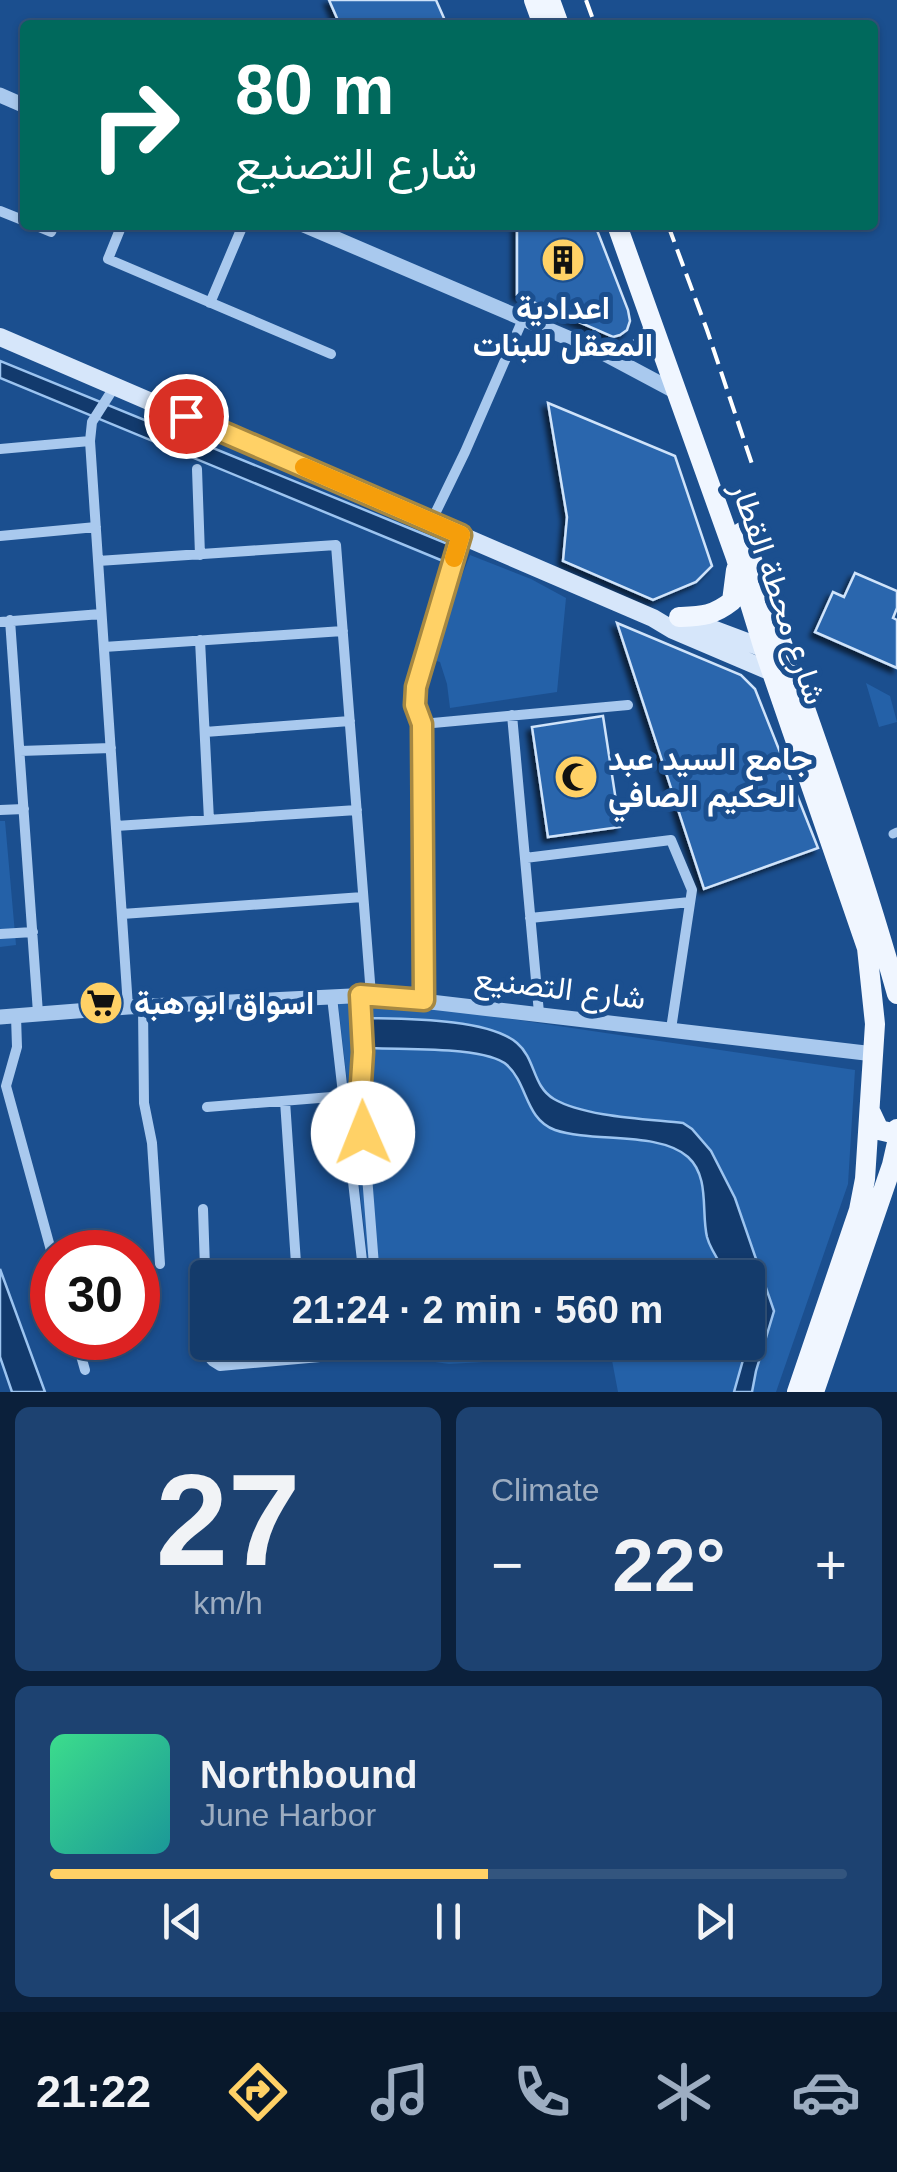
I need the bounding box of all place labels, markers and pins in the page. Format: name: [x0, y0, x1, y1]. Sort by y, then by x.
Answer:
building icon: اعدادية المعقل للبنات: [540, 237, 586, 283]
place label: اعدادية المعقل للبنات: [473, 290, 653, 364]
pin: [144, 374, 229, 459]
place label: جامع السيد عبد الحكيم الصافي: [608, 741, 813, 823]
mosque icon: جامع السيد عبد الحكيم الصافي: [553, 754, 599, 800]
supermarket icon: اسواق ابو هبة: [78, 980, 124, 1026]
place label: اسواق ابو هبة: [134, 985, 314, 1023]

